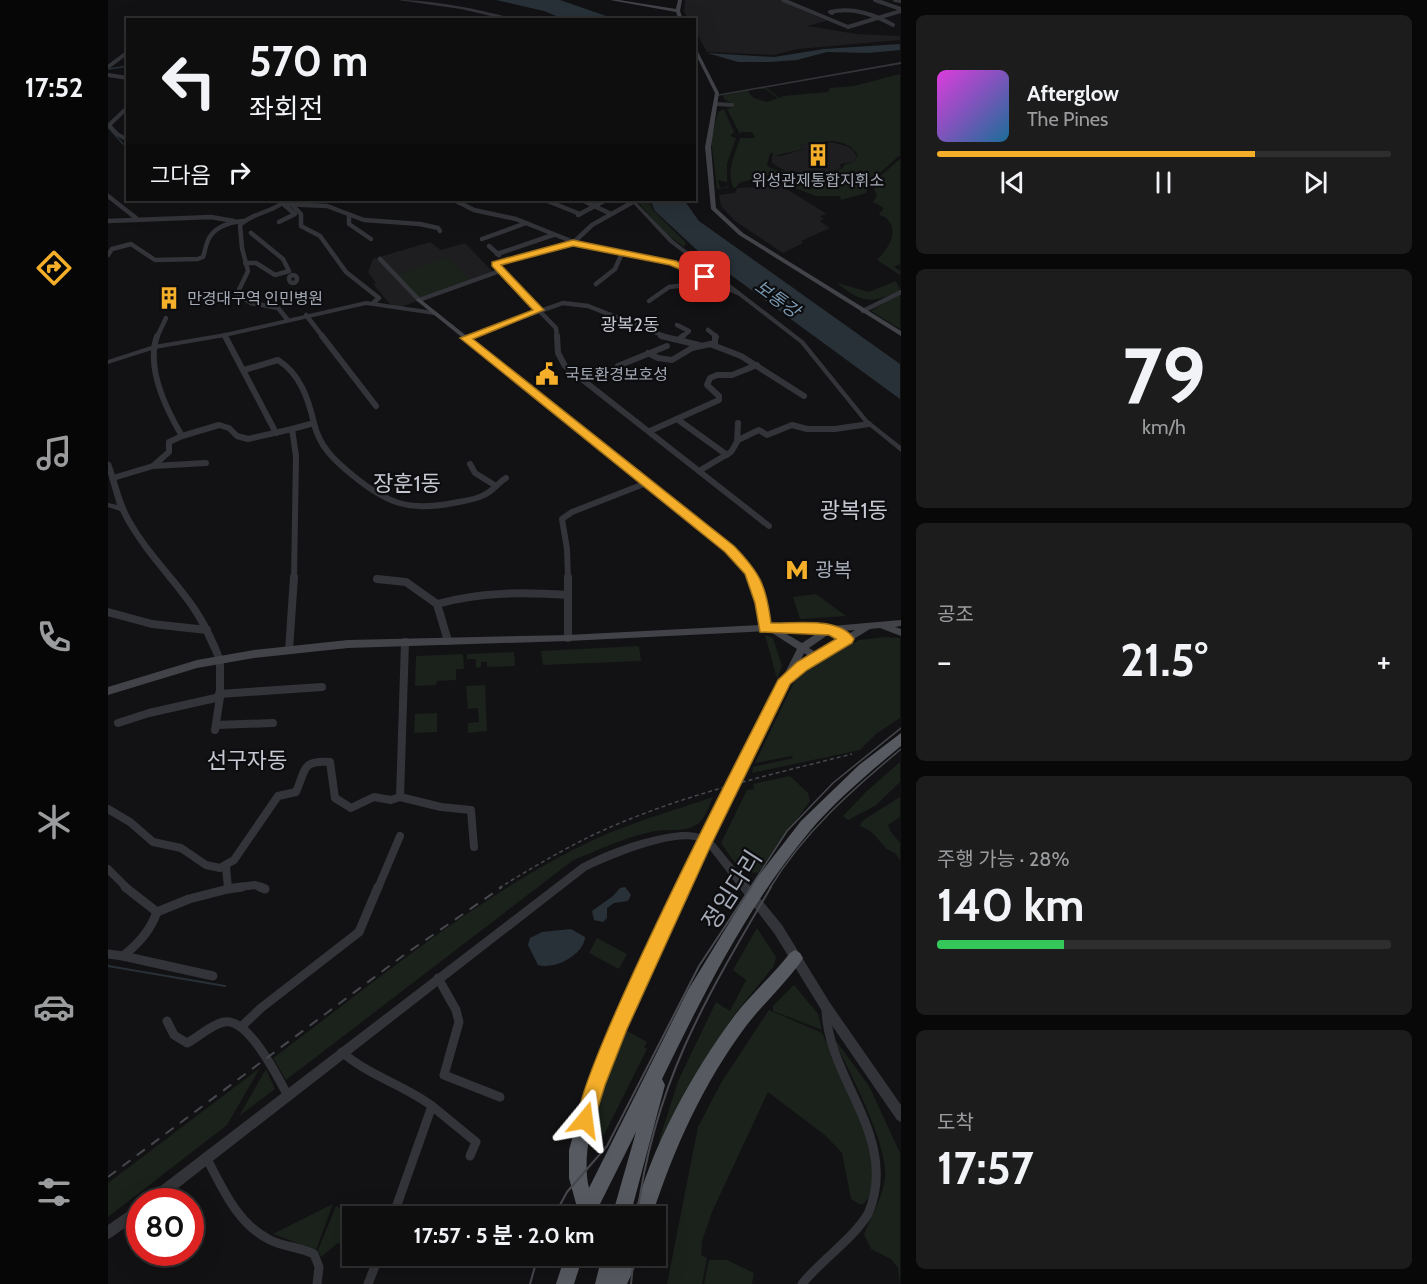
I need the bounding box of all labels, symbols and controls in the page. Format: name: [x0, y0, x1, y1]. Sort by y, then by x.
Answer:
text: 570 m: [249, 35, 368, 87]
icon: left: [150, 42, 228, 120]
text: 17:52: [25, 71, 83, 104]
text: Afterglow: [1027, 80, 1119, 107]
text: 좌회전: [249, 92, 324, 125]
text: The Pines: [1027, 107, 1108, 131]
building icon: 위성관제통합지휘소: [805, 142, 831, 168]
icon: right: [223, 156, 256, 189]
text: 그다음: [150, 162, 211, 189]
icon: previous: [996, 166, 1029, 199]
icon: pause: [1147, 166, 1180, 199]
icon: next: [1299, 166, 1332, 199]
place label: 위성관제통합지휘소: [752, 171, 884, 190]
icon: directions: [33, 247, 75, 289]
pin: [679, 251, 730, 302]
icon: arrive: [688, 260, 721, 293]
water label: 보통강: [750, 275, 806, 324]
building icon: 만경대구역 인민병원: [156, 285, 182, 311]
place label: 만경대구역 인민병원: [187, 289, 323, 308]
district label: 광복2동: [600, 314, 660, 336]
text: 79: [1122, 328, 1206, 423]
public building icon: 국토환경보호성: [534, 361, 560, 387]
place label: 국토환경보호성: [565, 365, 668, 384]
text: km/h: [1142, 415, 1186, 439]
icon: music: [33, 432, 75, 474]
district label: 장훈1동: [373, 470, 441, 497]
district label: 광복1동: [820, 497, 888, 524]
metro station icon: 광복: [784, 557, 810, 583]
place label: 광복: [815, 558, 852, 582]
text: 공조: [937, 602, 974, 626]
icon: phone: [33, 616, 75, 658]
text: 21.5°: [1120, 633, 1208, 687]
text: −: [937, 641, 952, 681]
text: +: [1376, 641, 1391, 681]
district label: 선구자동: [207, 747, 287, 774]
icon: climate: [33, 801, 75, 843]
street label: 정임다리: [695, 845, 768, 935]
text: 주행 가능 · 28%: [937, 847, 1069, 871]
text: 140 km: [937, 878, 1084, 932]
icon: car: [33, 986, 75, 1028]
position arrow: [553, 1088, 617, 1152]
text: 도착: [937, 1110, 974, 1134]
text: 17:57: [937, 1141, 1034, 1195]
icon: filters: [33, 1171, 75, 1213]
speed limit sign: 80: [126, 1188, 204, 1266]
text: 17:57 · 5 분 · 2.0 km: [414, 1222, 594, 1249]

